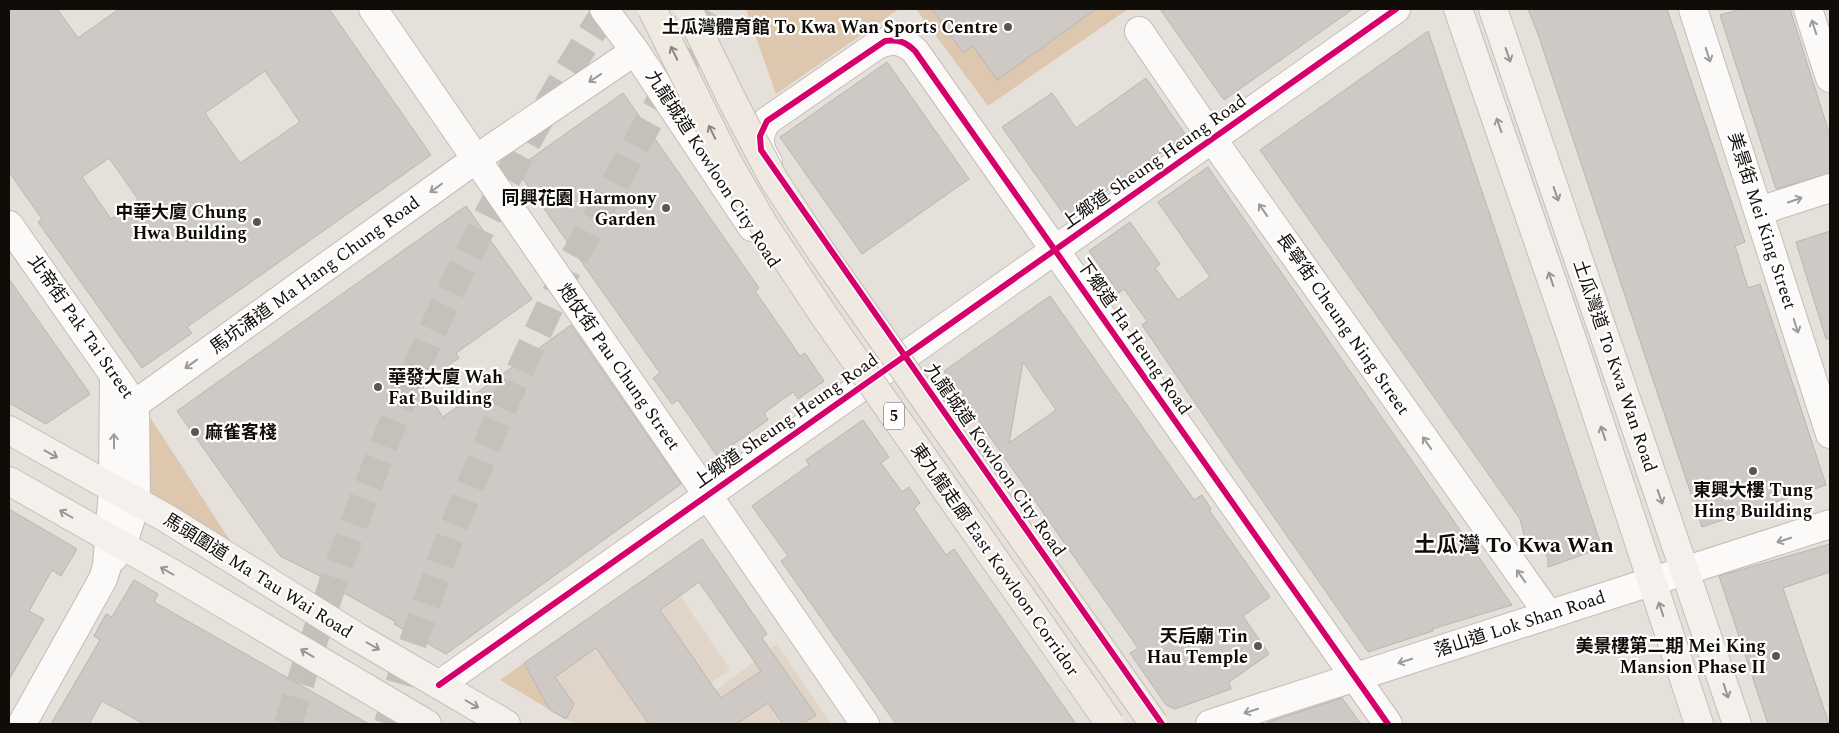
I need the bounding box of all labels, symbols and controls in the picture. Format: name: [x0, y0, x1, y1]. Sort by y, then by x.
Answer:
place label: 土瓜灣體育館 To Kwa Wan Sports Centre: [662, 14, 998, 41]
one-way arrow: [1809, 19, 1818, 35]
marker: 土瓜灣體育館 To Kwa Wan Sports Centre: [1002, 21, 1014, 33]
one-way arrow: [668, 46, 678, 61]
one-way arrow: [1504, 47, 1514, 63]
one-way arrow: [1704, 47, 1714, 63]
street label: 九龍城道 Kowloon City Road: [639, 65, 787, 273]
one-way arrow: [588, 73, 602, 83]
street label: 上鄉道 Sheung Heung Road: [1056, 88, 1252, 236]
one-way arrow: [1494, 118, 1503, 134]
one-way arrow: [707, 125, 717, 140]
street label: 美景街 Mei King Street: [1721, 129, 1803, 313]
one-way arrow: [430, 183, 444, 193]
place label: 同興花園 Harmony Garden: [502, 185, 657, 233]
one-way arrow: [1552, 186, 1561, 202]
street label: 馬坑涌道 Ma Hang Chung Road: [204, 189, 426, 361]
one-way arrow: [1786, 195, 1802, 205]
place label: 中華大廈 Chung Hwa Building: [115, 199, 247, 247]
marker: 同興花園 Harmony Garden: [660, 202, 672, 214]
one-way arrow: [1258, 203, 1268, 217]
marker: 中華大廈 Chung Hwa Building: [251, 216, 263, 228]
street label: 長寧街 Cheung Ning Street: [1270, 227, 1416, 421]
street label: 北帝街 Pak Tai Street: [21, 249, 141, 405]
street label: 下鄉道 Ha Heung Road: [1070, 253, 1198, 421]
street label: 土瓜灣道 To Kwa Wan Road: [1566, 256, 1664, 476]
one-way arrow: [1546, 272, 1555, 287]
street label: 炮仗街 Pau Chung Street: [551, 278, 687, 456]
one-way arrow: [1791, 318, 1801, 334]
street label: 上鄉道 Sheung Heung Road: [688, 347, 884, 495]
street label: 九龍城道 Kowloon City Road: [918, 358, 1072, 562]
one-way arrow: [184, 359, 198, 369]
place label: 華發大廈 Wah Fat Building: [388, 364, 503, 412]
marker: 華發大廈 Wah Fat Building: [372, 381, 384, 393]
road number: 5: [884, 402, 904, 430]
place label: 麻雀客棧: [205, 419, 277, 446]
marker: 麻雀客棧: [189, 426, 201, 438]
one-way arrow: [1597, 426, 1607, 442]
one-way arrow: [109, 433, 119, 450]
one-way arrow: [1422, 436, 1432, 450]
street label: 東九龍走廊 East Kowloon Corridor: [904, 438, 1086, 682]
one-way arrow: [44, 450, 58, 460]
marker: 東興大樓 Tung Hing Building: [1747, 465, 1759, 477]
place label: 東興大樓 Tung Hing Building: [1693, 477, 1813, 525]
one-way arrow: [1656, 489, 1665, 504]
street label: 馬頭圍道 Ma Tau Wai Road: [158, 507, 358, 645]
one-way arrow: [60, 508, 74, 518]
district label: 土瓜灣 To Kwa Wan: [1414, 529, 1614, 562]
one-way arrow: [1776, 535, 1792, 545]
one-way arrow: [161, 565, 175, 575]
one-way arrow: [1516, 569, 1526, 583]
street label: 落山道 Lok Shan Road: [1431, 584, 1609, 664]
one-way arrow: [1656, 602, 1665, 618]
place label: 天后廟 Tin Hau Temple: [1146, 623, 1248, 671]
place label: 美景樓第二期 Mei King Mansion Phase II: [1576, 633, 1766, 681]
marker: 天后廟 Tin Hau Temple: [1252, 640, 1264, 652]
one-way arrow: [365, 641, 379, 651]
one-way arrow: [301, 648, 315, 658]
marker: 美景樓第二期 Mei King Mansion Phase II: [1770, 650, 1782, 662]
one-way arrow: [1398, 657, 1414, 666]
one-way arrow: [1722, 683, 1731, 699]
one-way arrow: [465, 700, 479, 710]
one-way arrow: [1243, 707, 1259, 716]

